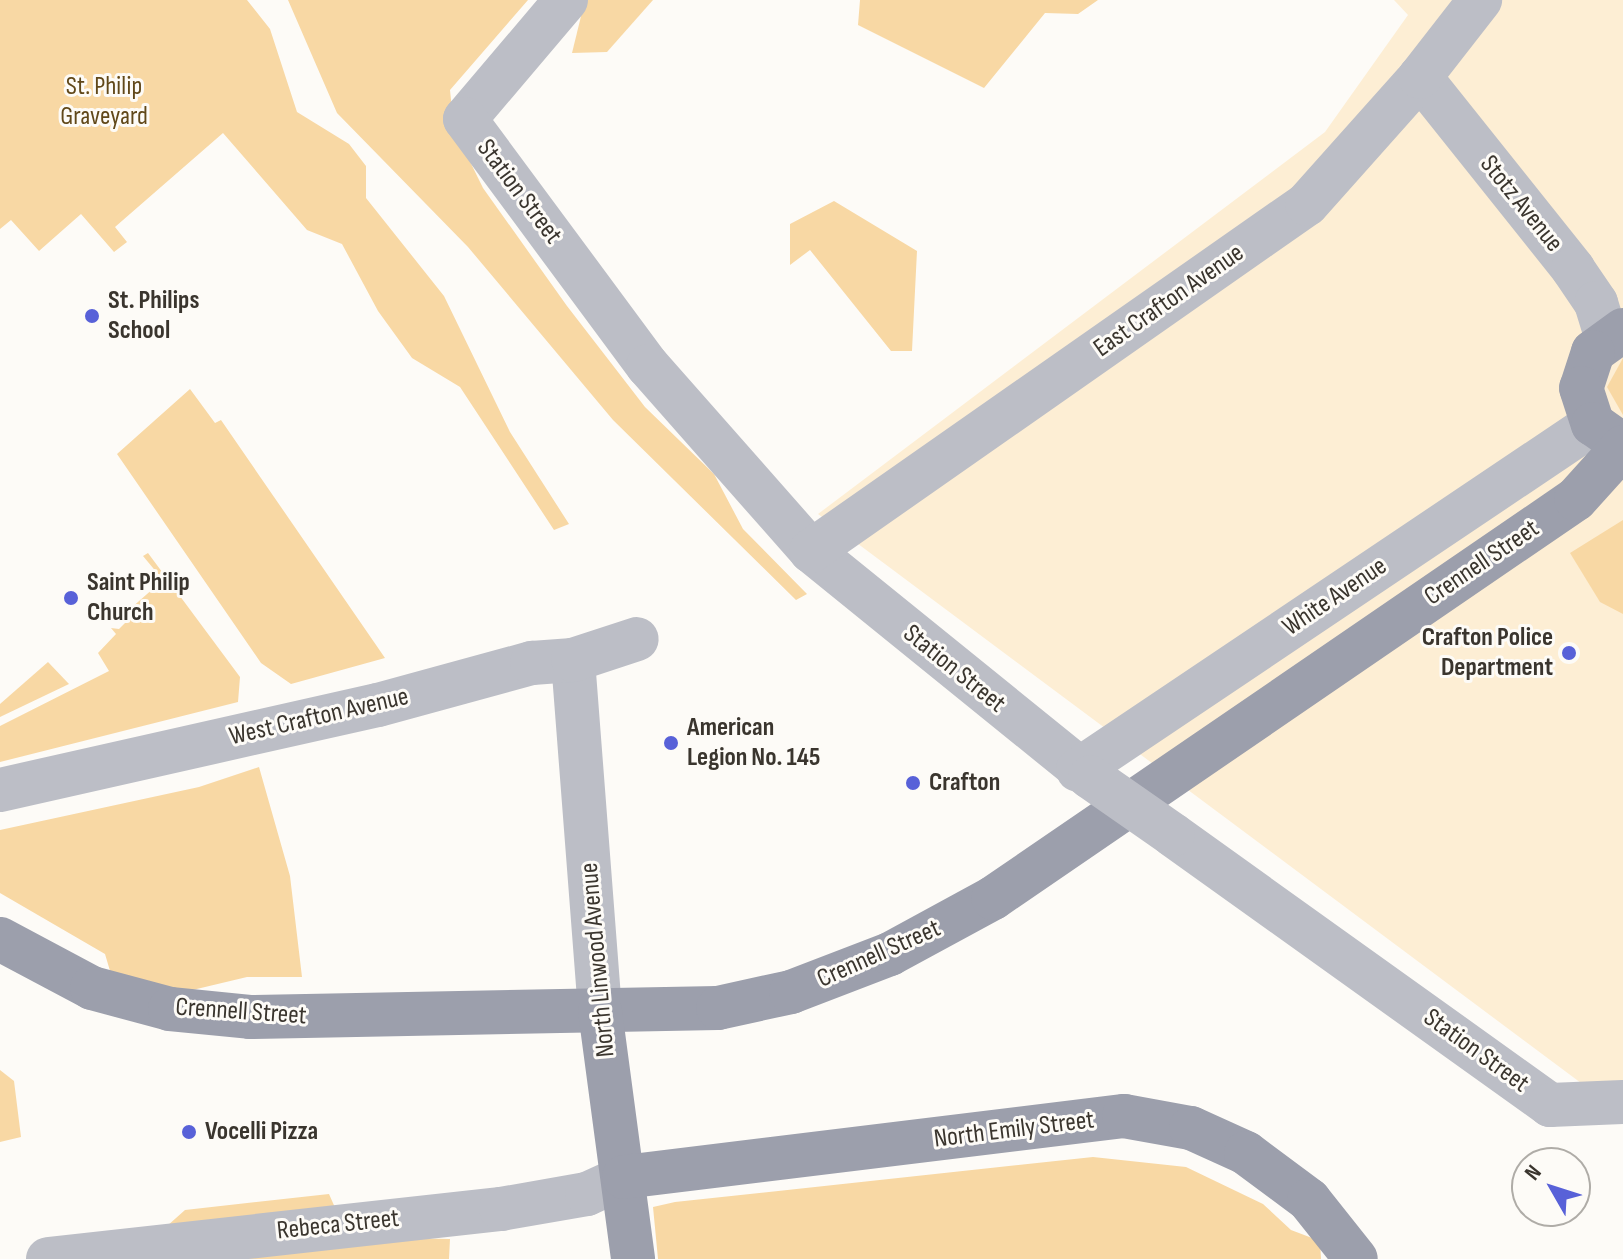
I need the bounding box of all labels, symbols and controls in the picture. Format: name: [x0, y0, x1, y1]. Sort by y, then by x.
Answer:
park label: St. Philip Graveyard: [60, 71, 148, 132]
street label: Station Street: [470, 134, 568, 250]
street label: Stotz Avenue: [1473, 150, 1569, 258]
street label: East Crafton Avenue: [1088, 238, 1250, 364]
place label: St. Philips School: [108, 285, 199, 346]
marker: St. Philips School: [83, 307, 101, 325]
street label: Crennell Street: [1419, 513, 1545, 613]
street label: White Avenue: [1277, 551, 1393, 643]
place label: Saint Philip Church: [87, 567, 190, 628]
marker: Saint Philip Church: [62, 589, 80, 607]
street label: Station Street: [897, 618, 1011, 720]
place label: Crafton Police Department: [1422, 622, 1553, 684]
marker: Crafton Police Department: [1560, 644, 1578, 662]
street label: West Crafton Avenue: [226, 681, 412, 753]
place label: American Legion No. 145: [687, 712, 820, 774]
marker: American Legion No. 145: [662, 734, 680, 752]
place label: Crafton: [929, 767, 1000, 799]
marker: Crafton: [904, 774, 922, 792]
street label: North Linwood Avenue: [574, 861, 622, 1059]
street label: Crennell Street: [813, 913, 945, 995]
street label: Crennell Street: [174, 992, 308, 1032]
street label: Station Street: [1417, 1002, 1535, 1100]
street label: North Emily Street: [932, 1105, 1096, 1155]
place label: Vocelli Pizza: [205, 1116, 318, 1148]
marker: Vocelli Pizza: [180, 1123, 198, 1141]
north arrow: [1511, 1147, 1591, 1227]
text: N: [1519, 1160, 1548, 1186]
street label: Rebeca Street: [275, 1203, 401, 1247]

